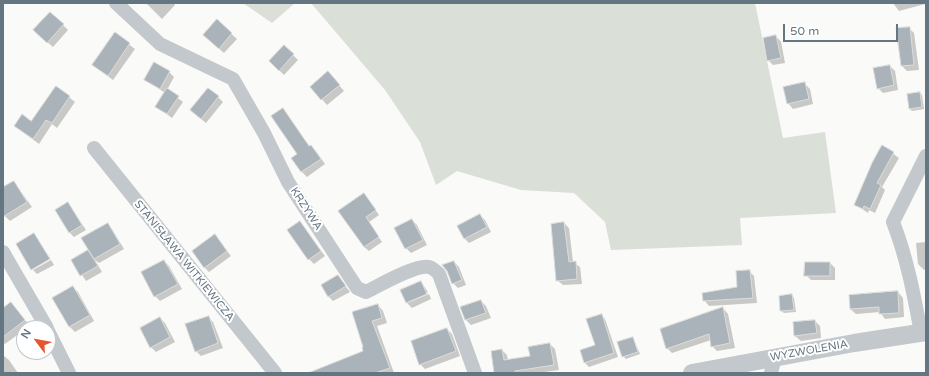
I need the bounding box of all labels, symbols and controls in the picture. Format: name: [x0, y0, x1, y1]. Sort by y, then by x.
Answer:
scale bar: [785, 16, 900, 42]
text: 50 m: [790, 24, 819, 38]
street label: KRZYWA: [287, 185, 325, 233]
street label: STANISŁAWA WITKIEWICZA: [131, 198, 237, 324]
north arrow: [16, 320, 56, 360]
text: N: [18, 327, 34, 341]
street label: WYZWOLENIA: [769, 338, 849, 364]

